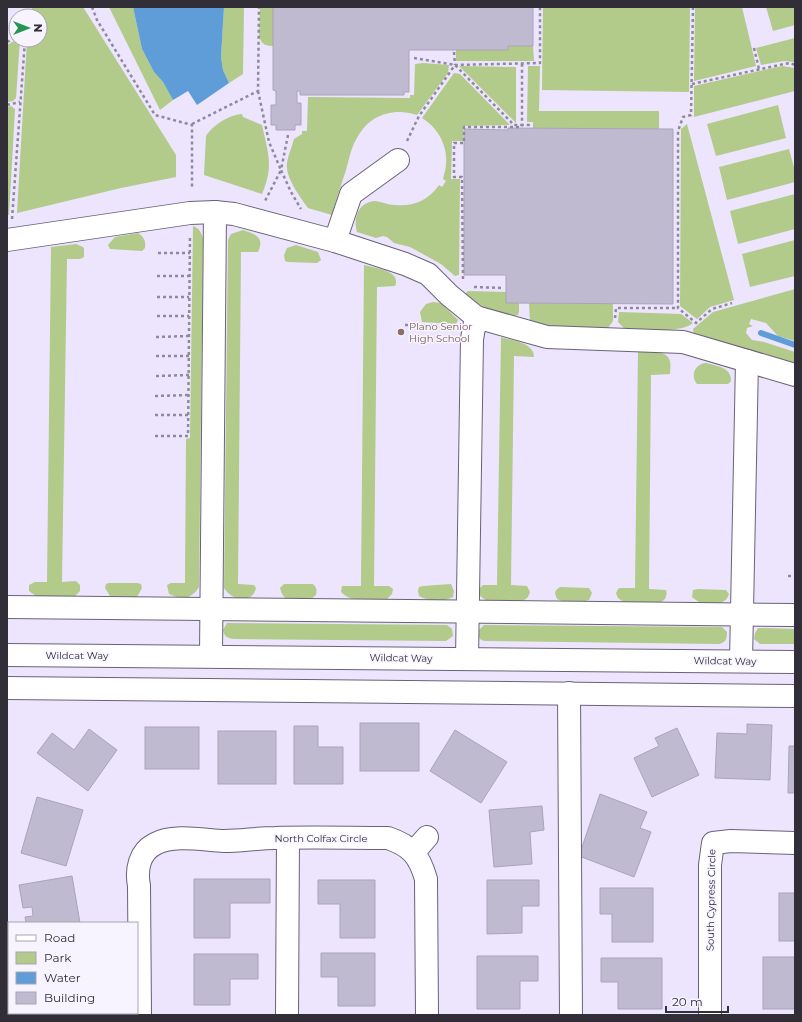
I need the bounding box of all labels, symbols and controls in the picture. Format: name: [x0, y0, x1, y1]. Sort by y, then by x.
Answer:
north arrow: [8, 8, 48, 48]
text: N: [31, 24, 45, 32]
place label: Plano Senior High School: [409, 320, 472, 345]
marker: Plano Senior High School: [396, 327, 406, 337]
street label: Wildcat Way: [46, 649, 109, 662]
street label: Wildcat Way: [369, 651, 433, 665]
street label: Wildcat Way: [693, 654, 757, 668]
street label: North Colfax Circle: [275, 832, 367, 845]
street label: South Cypress Circle: [704, 849, 718, 951]
legend: [8, 922, 138, 1014]
text: Road: [44, 930, 75, 945]
text: Park: [44, 950, 72, 965]
text: Water: [44, 970, 81, 985]
scale bar: [666, 988, 728, 1014]
text: Building: [44, 990, 95, 1005]
text: 20 m: [672, 994, 703, 1009]

